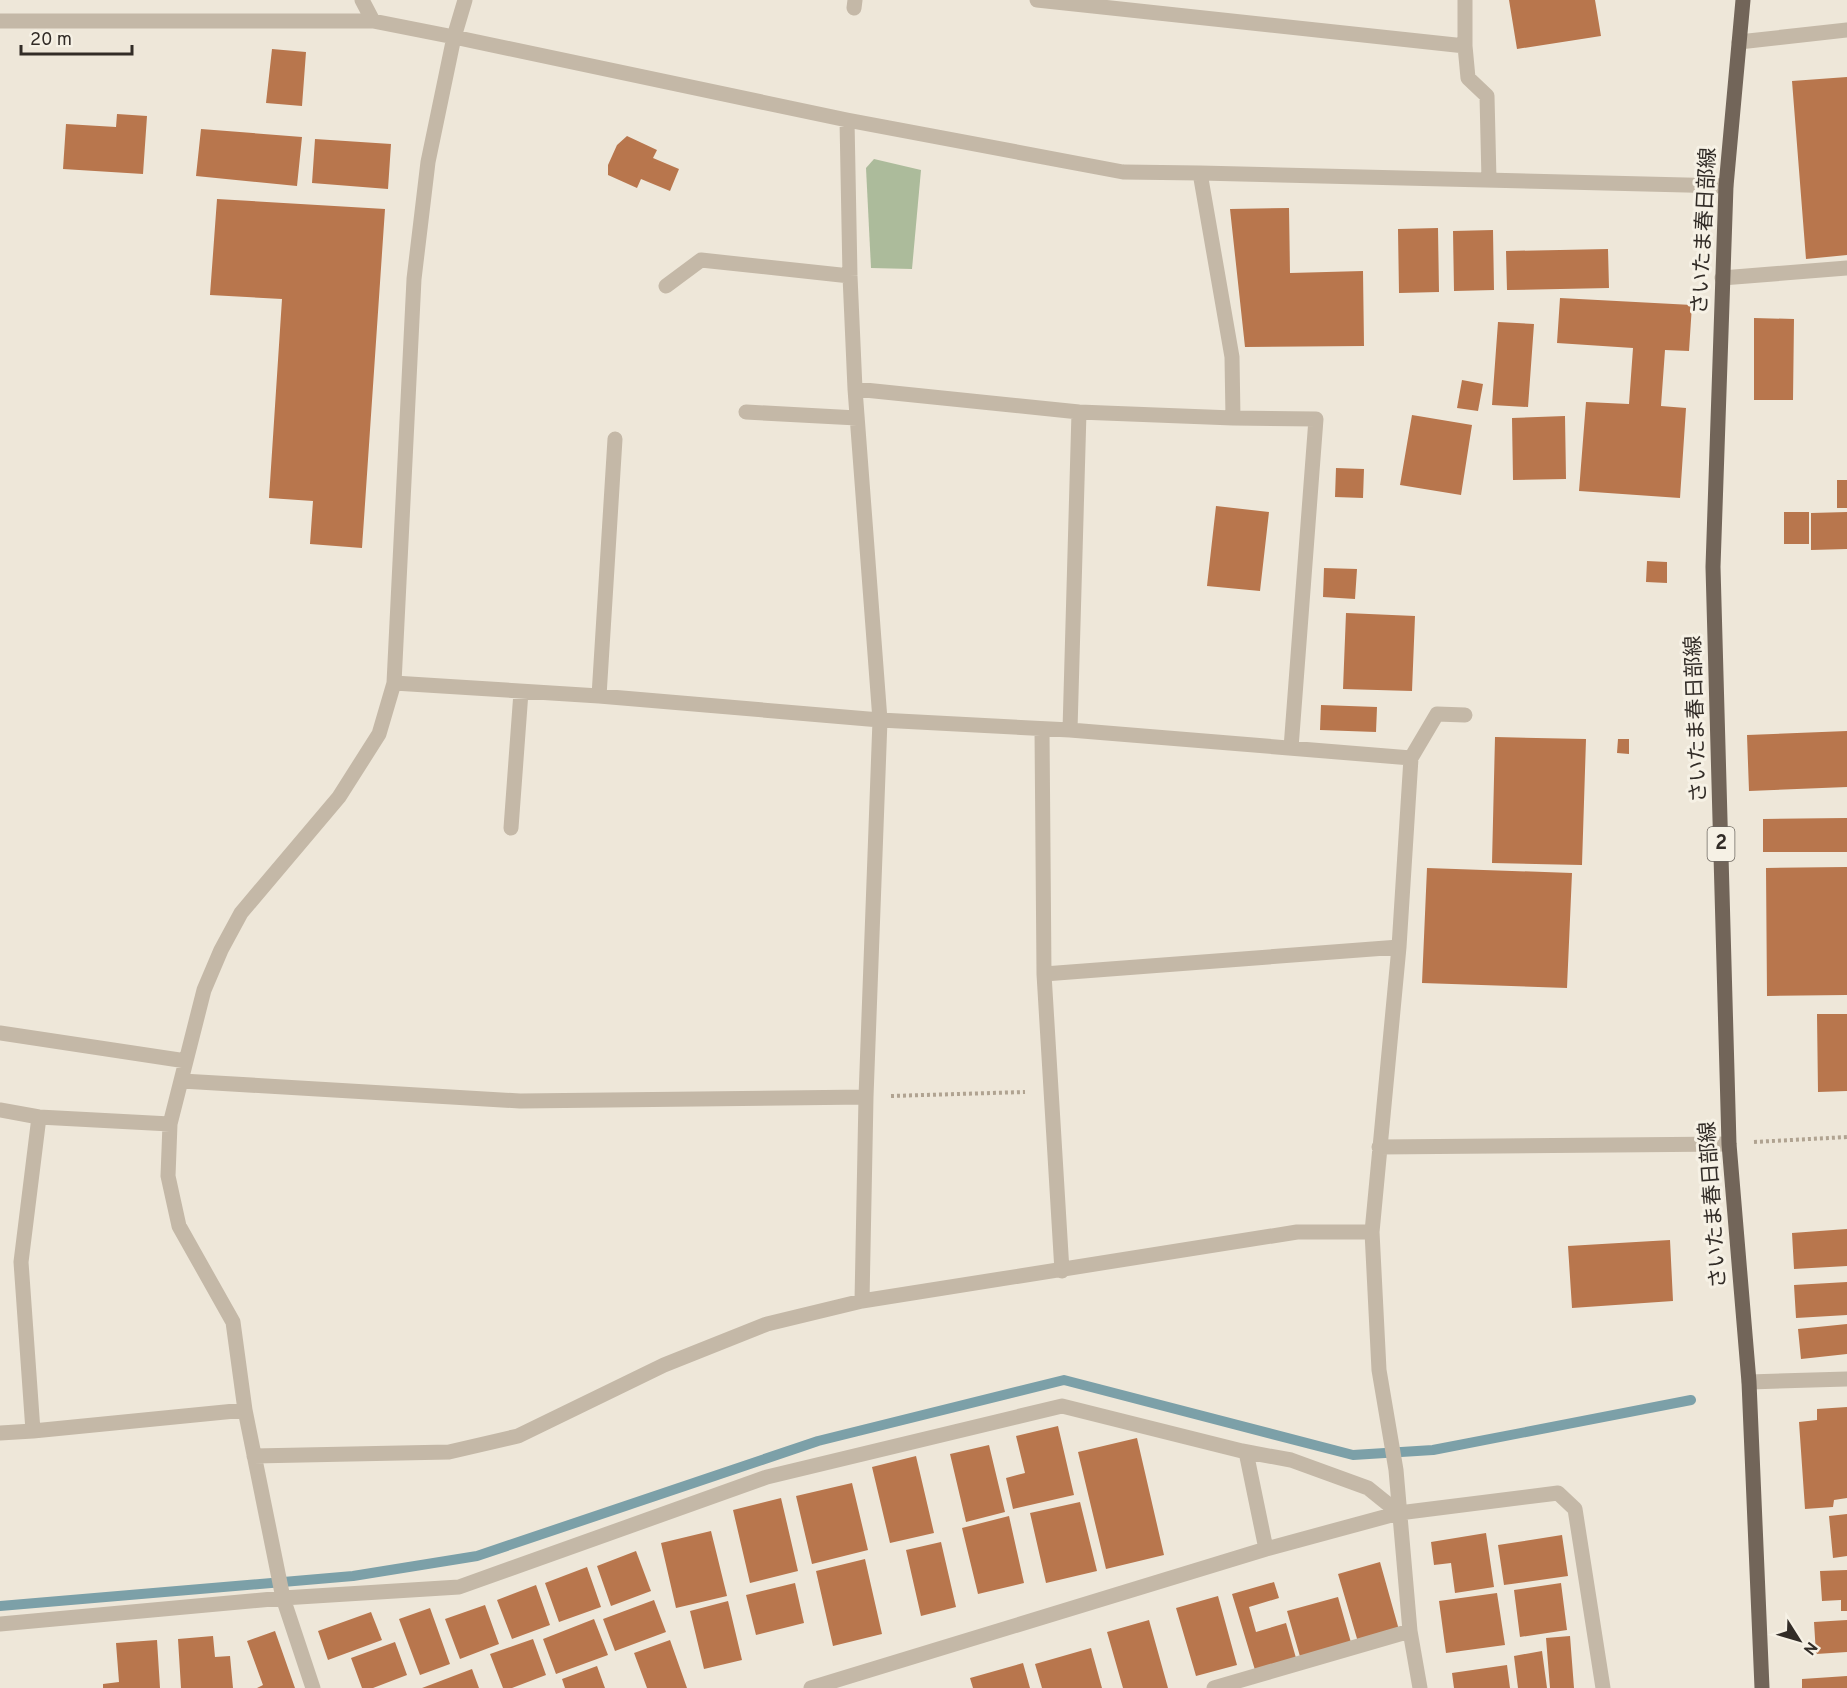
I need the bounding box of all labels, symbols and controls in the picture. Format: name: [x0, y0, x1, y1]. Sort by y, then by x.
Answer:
scale bar: [21, 18, 132, 56]
text: 20 m: [30, 29, 72, 52]
street label: さいたま春日部線: [1687, 147, 1723, 315]
street label: さいたま春日部線: [1681, 635, 1713, 803]
road number: 2: [1708, 827, 1734, 861]
street label: さいたま春日部線: [1695, 1121, 1733, 1289]
north arrow: [1769, 1610, 1829, 1670]
text: N: [1798, 1637, 1821, 1658]

